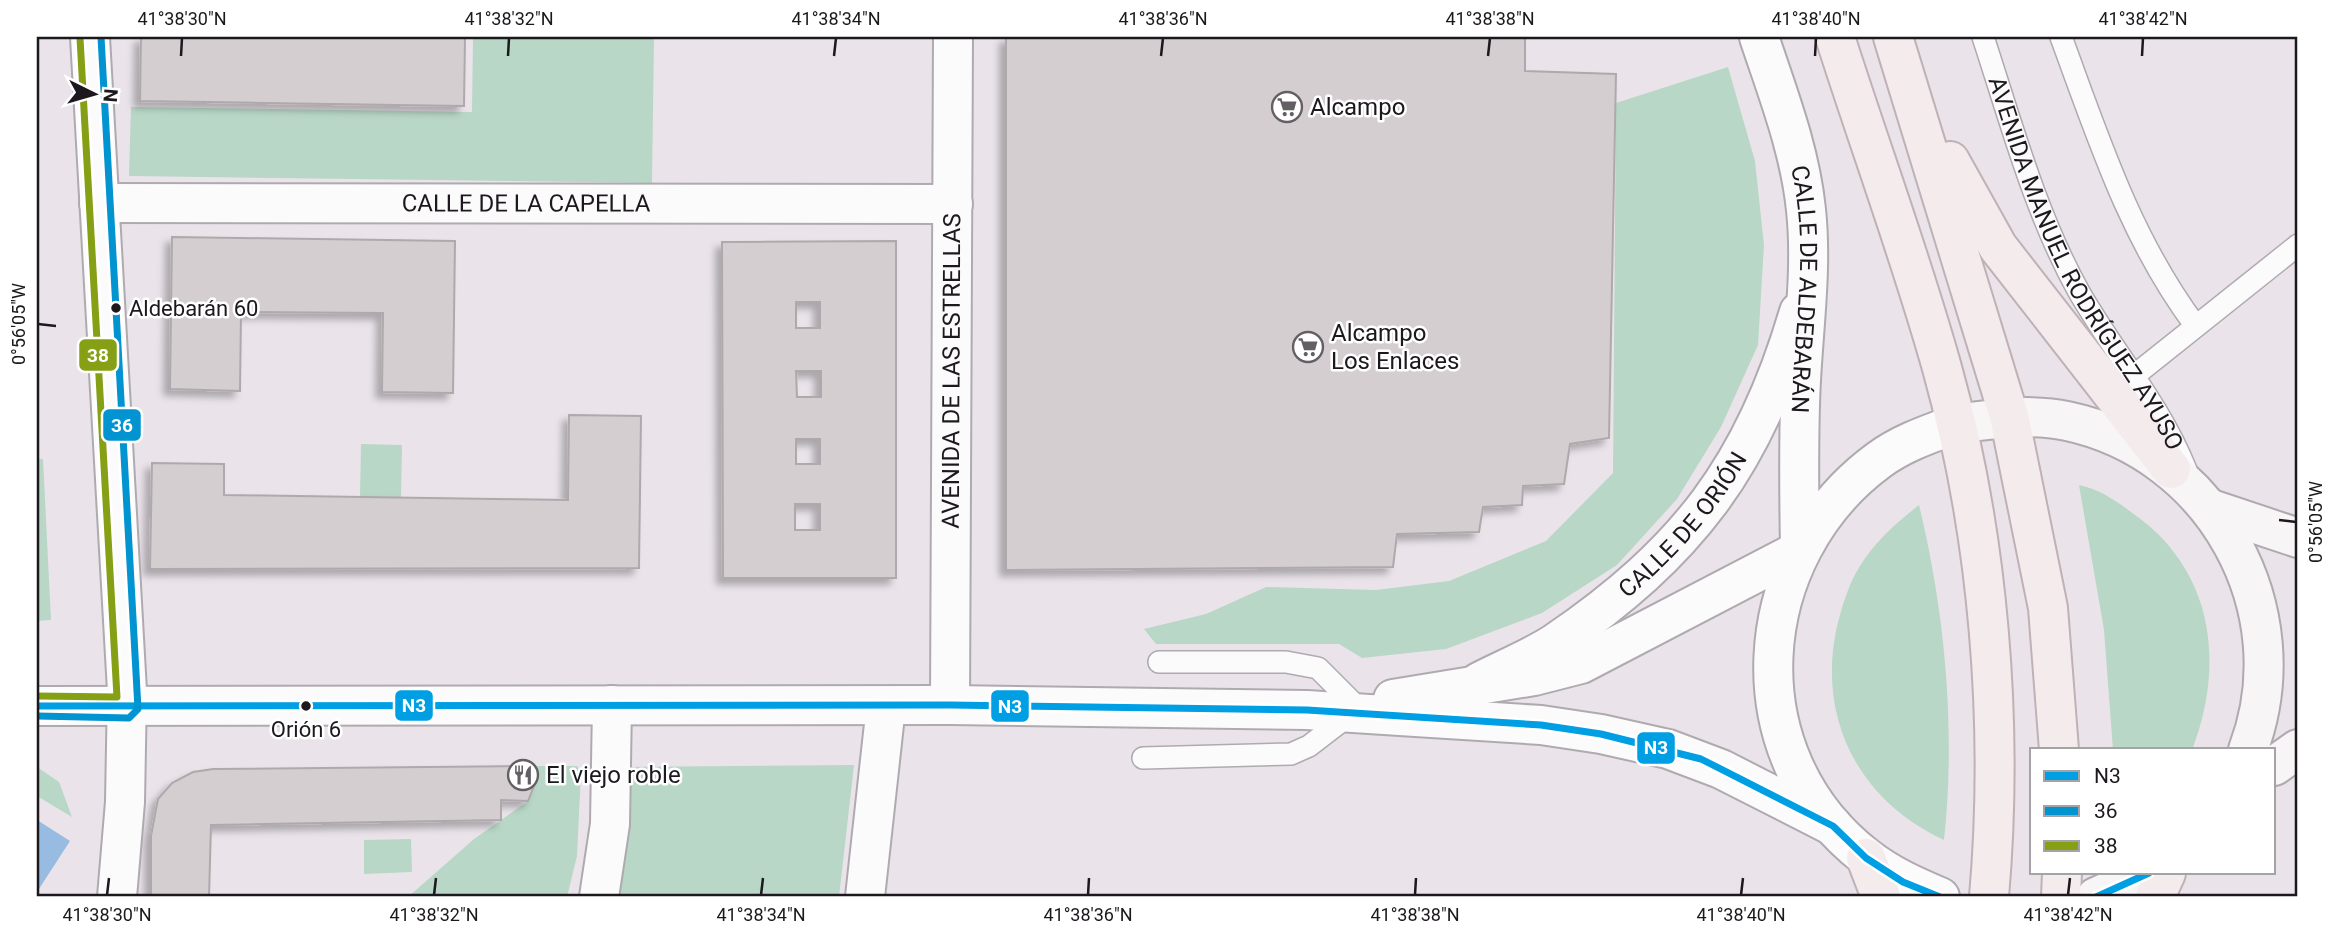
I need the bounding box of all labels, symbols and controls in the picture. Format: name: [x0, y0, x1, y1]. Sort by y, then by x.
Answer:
text: 41°38'30"N: [137, 8, 227, 29]
text: 41°38'32"N: [464, 8, 554, 29]
text: 41°38'34"N: [791, 8, 881, 29]
text: 41°38'36"N: [1118, 8, 1208, 29]
text: 41°38'38"N: [1445, 8, 1535, 29]
text: 41°38'40"N: [1771, 8, 1861, 29]
text: 41°38'42"N: [2098, 8, 2188, 29]
north arrow: [60, 60, 130, 130]
street label: AVENIDA MANUEL RODRÍGUEZ AYUSO: [1983, 73, 2189, 455]
text: N: [98, 88, 122, 103]
supermarket icon: Alcampo: [1270, 90, 1304, 124]
place label: Alcampo: [1310, 93, 1405, 121]
street label: CALLE DE ALDEBARÁN: [1785, 163, 1822, 414]
street label: CALLE DE LA CAPELLA: [402, 189, 651, 218]
street label: AVENIDA DE LAS ESTRELLAS: [937, 213, 966, 529]
text: 0°56'05"W: [8, 283, 29, 365]
place label: Aldebarán 60: [129, 296, 258, 321]
marker: Aldebarán 60: [109, 301, 123, 315]
place label: Alcampo Los Enlaces: [1331, 319, 1459, 375]
supermarket icon: Alcampo Los Enlaces: [1291, 330, 1325, 364]
line badge: 38: [78, 338, 118, 372]
text: 38: [87, 344, 109, 367]
line badge: 36: [102, 408, 142, 442]
text: 36: [111, 414, 133, 437]
street label: CALLE DE ORIÓN: [1613, 447, 1753, 603]
text: 0°56'05"W: [2305, 481, 2326, 563]
line badge: N3: [394, 689, 434, 722]
line badge: N3: [990, 689, 1030, 723]
text: N3: [402, 694, 426, 717]
text: N3: [998, 695, 1022, 718]
marker: Orión 6: [299, 699, 313, 713]
place label: Orión 6: [271, 717, 341, 742]
line badge: N3: [1636, 731, 1676, 765]
text: N3: [1644, 736, 1668, 759]
legend: [2030, 748, 2276, 874]
restaurant icon: El viejo roble: [506, 758, 540, 792]
place label: El viejo roble: [546, 761, 681, 789]
text: N3: [2094, 764, 2121, 788]
text: 36: [2094, 799, 2118, 823]
text: 38: [2094, 834, 2118, 858]
text: 41°38'30"N: [62, 904, 152, 925]
text: 41°38'32"N: [389, 904, 479, 925]
text: 41°38'34"N: [716, 904, 806, 925]
text: 41°38'36"N: [1043, 904, 1133, 925]
text: 41°38'38"N: [1370, 904, 1460, 925]
text: 41°38'40"N: [1696, 904, 1786, 925]
text: 41°38'42"N: [2023, 904, 2113, 925]

